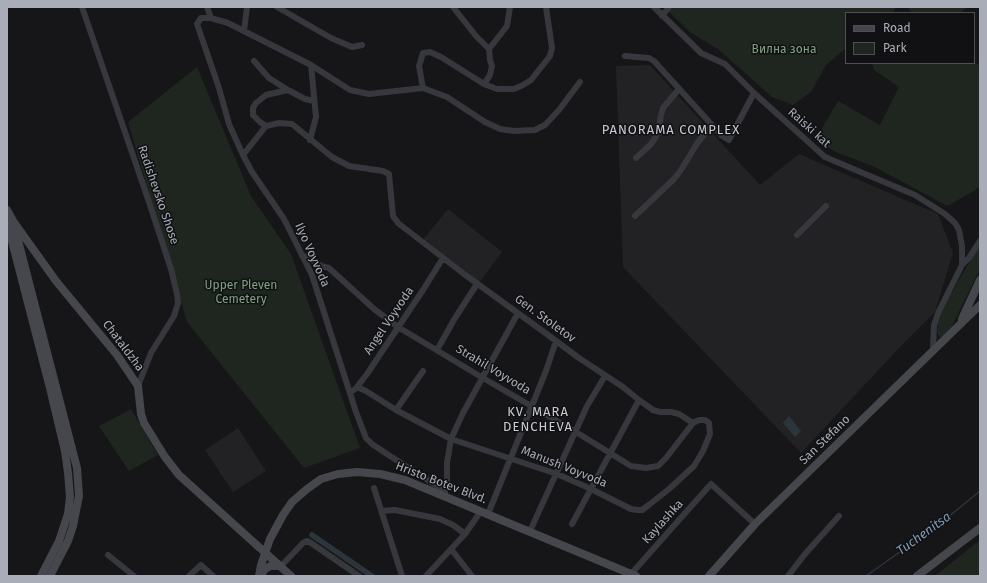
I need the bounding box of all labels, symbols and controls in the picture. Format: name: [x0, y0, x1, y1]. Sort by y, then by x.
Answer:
legend: [845, 12, 975, 64]
text: Road: [883, 21, 911, 35]
text: Park: [883, 41, 907, 55]
park label: Вилна зона: [752, 43, 816, 57]
street label: Raiski kat: [785, 105, 833, 151]
district label: PANORAMA COMPLEX: [602, 122, 740, 138]
street label: Radishevsko Shose: [134, 144, 182, 246]
street label: Ilyo Voyvoda: [291, 221, 333, 289]
park label: Upper Pleven Cemetery: [205, 279, 277, 307]
street label: Angel Voyvoda: [361, 284, 417, 358]
street label: Gen. Stoletov: [512, 292, 578, 346]
street label: Chataldzha: [99, 318, 147, 374]
street label: Strahil Voyvoda: [453, 342, 533, 398]
district label: KV. MARA DENCHEVA: [503, 404, 573, 435]
street label: San Stefano: [797, 412, 853, 468]
street label: Manush Voyvoda: [519, 443, 609, 491]
street label: Hristo Botev Blvd.: [393, 459, 489, 507]
street label: Kaylashka: [640, 497, 686, 547]
water label: Tuchenitsa: [894, 509, 954, 559]

